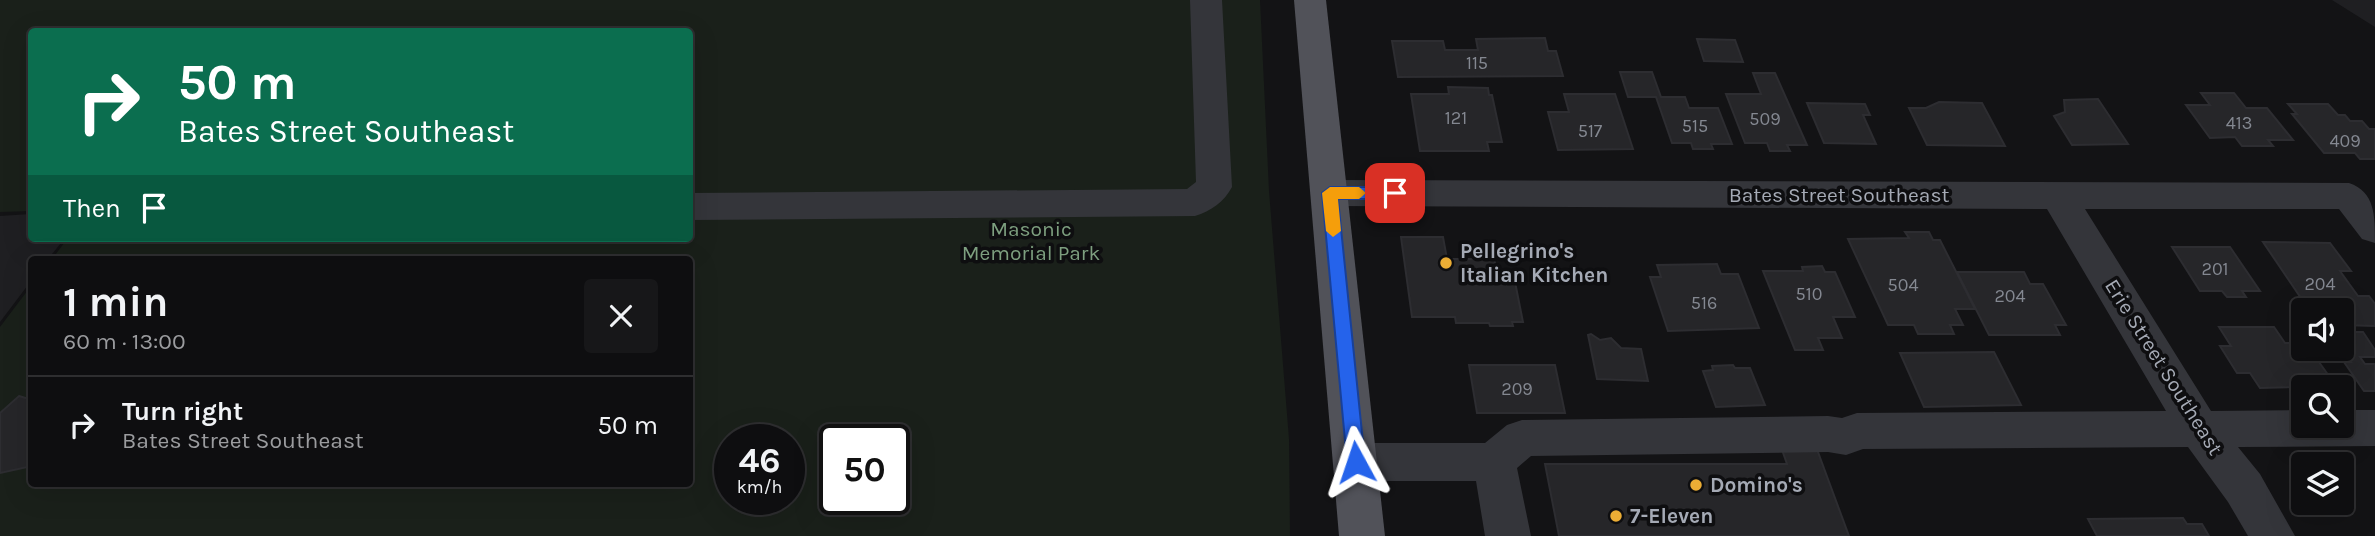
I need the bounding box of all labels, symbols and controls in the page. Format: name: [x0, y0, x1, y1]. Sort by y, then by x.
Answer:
house number: 115: [1466, 52, 1488, 74]
text: 50 m: [178, 54, 296, 111]
icon: right: [63, 56, 154, 147]
house number: 121: [1445, 107, 1467, 129]
house number: 509: [1749, 108, 1781, 130]
house number: 413: [2226, 112, 2252, 134]
text: Bates Street Southeast: [178, 113, 514, 150]
house number: 515: [1682, 115, 1708, 137]
house number: 517: [1578, 120, 1603, 142]
house number: 409: [2329, 130, 2361, 152]
pin: [1365, 163, 1425, 223]
icon: arrive: [1376, 174, 1414, 212]
street label: Bates Street Southeast: [1729, 183, 1949, 207]
icon: arrive: [135, 189, 173, 227]
text: Then: [63, 193, 121, 224]
park label: Masonic Memorial Park: [962, 217, 1100, 265]
place label: Pellegrino's Italian Kitchen: [1460, 239, 1608, 287]
marker: Pellegrino's Italian Kitchen: [1438, 255, 1454, 271]
house number: 201: [2201, 258, 2229, 280]
house number: 204: [2304, 273, 2336, 295]
house number: 504: [1888, 274, 1918, 296]
street label: Erie Street Southeast: [2100, 275, 2228, 459]
text: 1 min: [63, 277, 168, 327]
button: close: [584, 279, 658, 353]
house number: 510: [1796, 283, 1822, 305]
house number: 204: [1994, 285, 2026, 307]
house number: 516: [1691, 292, 1717, 314]
map controls: [2291, 298, 2354, 515]
button: sound: [2291, 298, 2354, 361]
text: 60 m · 13:00: [63, 328, 186, 355]
button: search: [2291, 375, 2354, 438]
house number: 209: [1501, 378, 1533, 400]
text: Turn right: [122, 396, 243, 427]
icon: right: [63, 406, 101, 444]
text: 50 m: [597, 410, 658, 441]
speed limit sign: 50: [819, 424, 910, 515]
position arrow: [1319, 425, 1393, 499]
text: Bates Street Southeast: [122, 427, 364, 454]
text: 46: [738, 440, 781, 481]
button: layers: [2291, 452, 2354, 515]
place label: Domino's: [1710, 473, 1803, 497]
text: km/h: [737, 476, 782, 498]
marker: Domino's: [1688, 477, 1704, 493]
place label: 7-Eleven: [1630, 504, 1713, 528]
marker: 7-Eleven: [1608, 508, 1624, 524]

